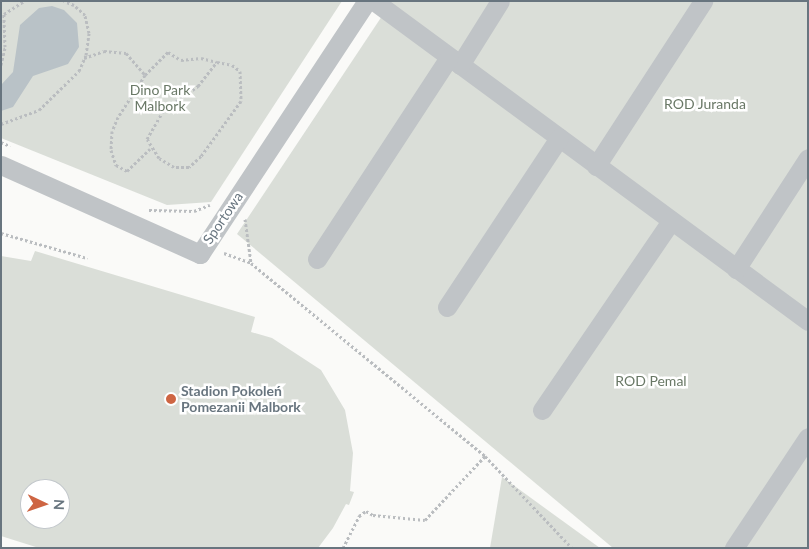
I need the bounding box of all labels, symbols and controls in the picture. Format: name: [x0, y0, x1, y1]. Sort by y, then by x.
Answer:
park label: Dino Park Malbork: [130, 82, 190, 114]
park label: ROD Juranda: [664, 96, 746, 112]
street label: Sportowa: [200, 189, 246, 247]
park label: ROD Pemal: [615, 373, 687, 389]
place label: Stadion Pokoleń Pomezanii Malbork: [181, 383, 301, 416]
marker: Stadion Pokoleń Pomezanii Malbork: [165, 393, 177, 405]
north arrow: [20, 479, 70, 529]
text: N: [51, 499, 68, 511]

